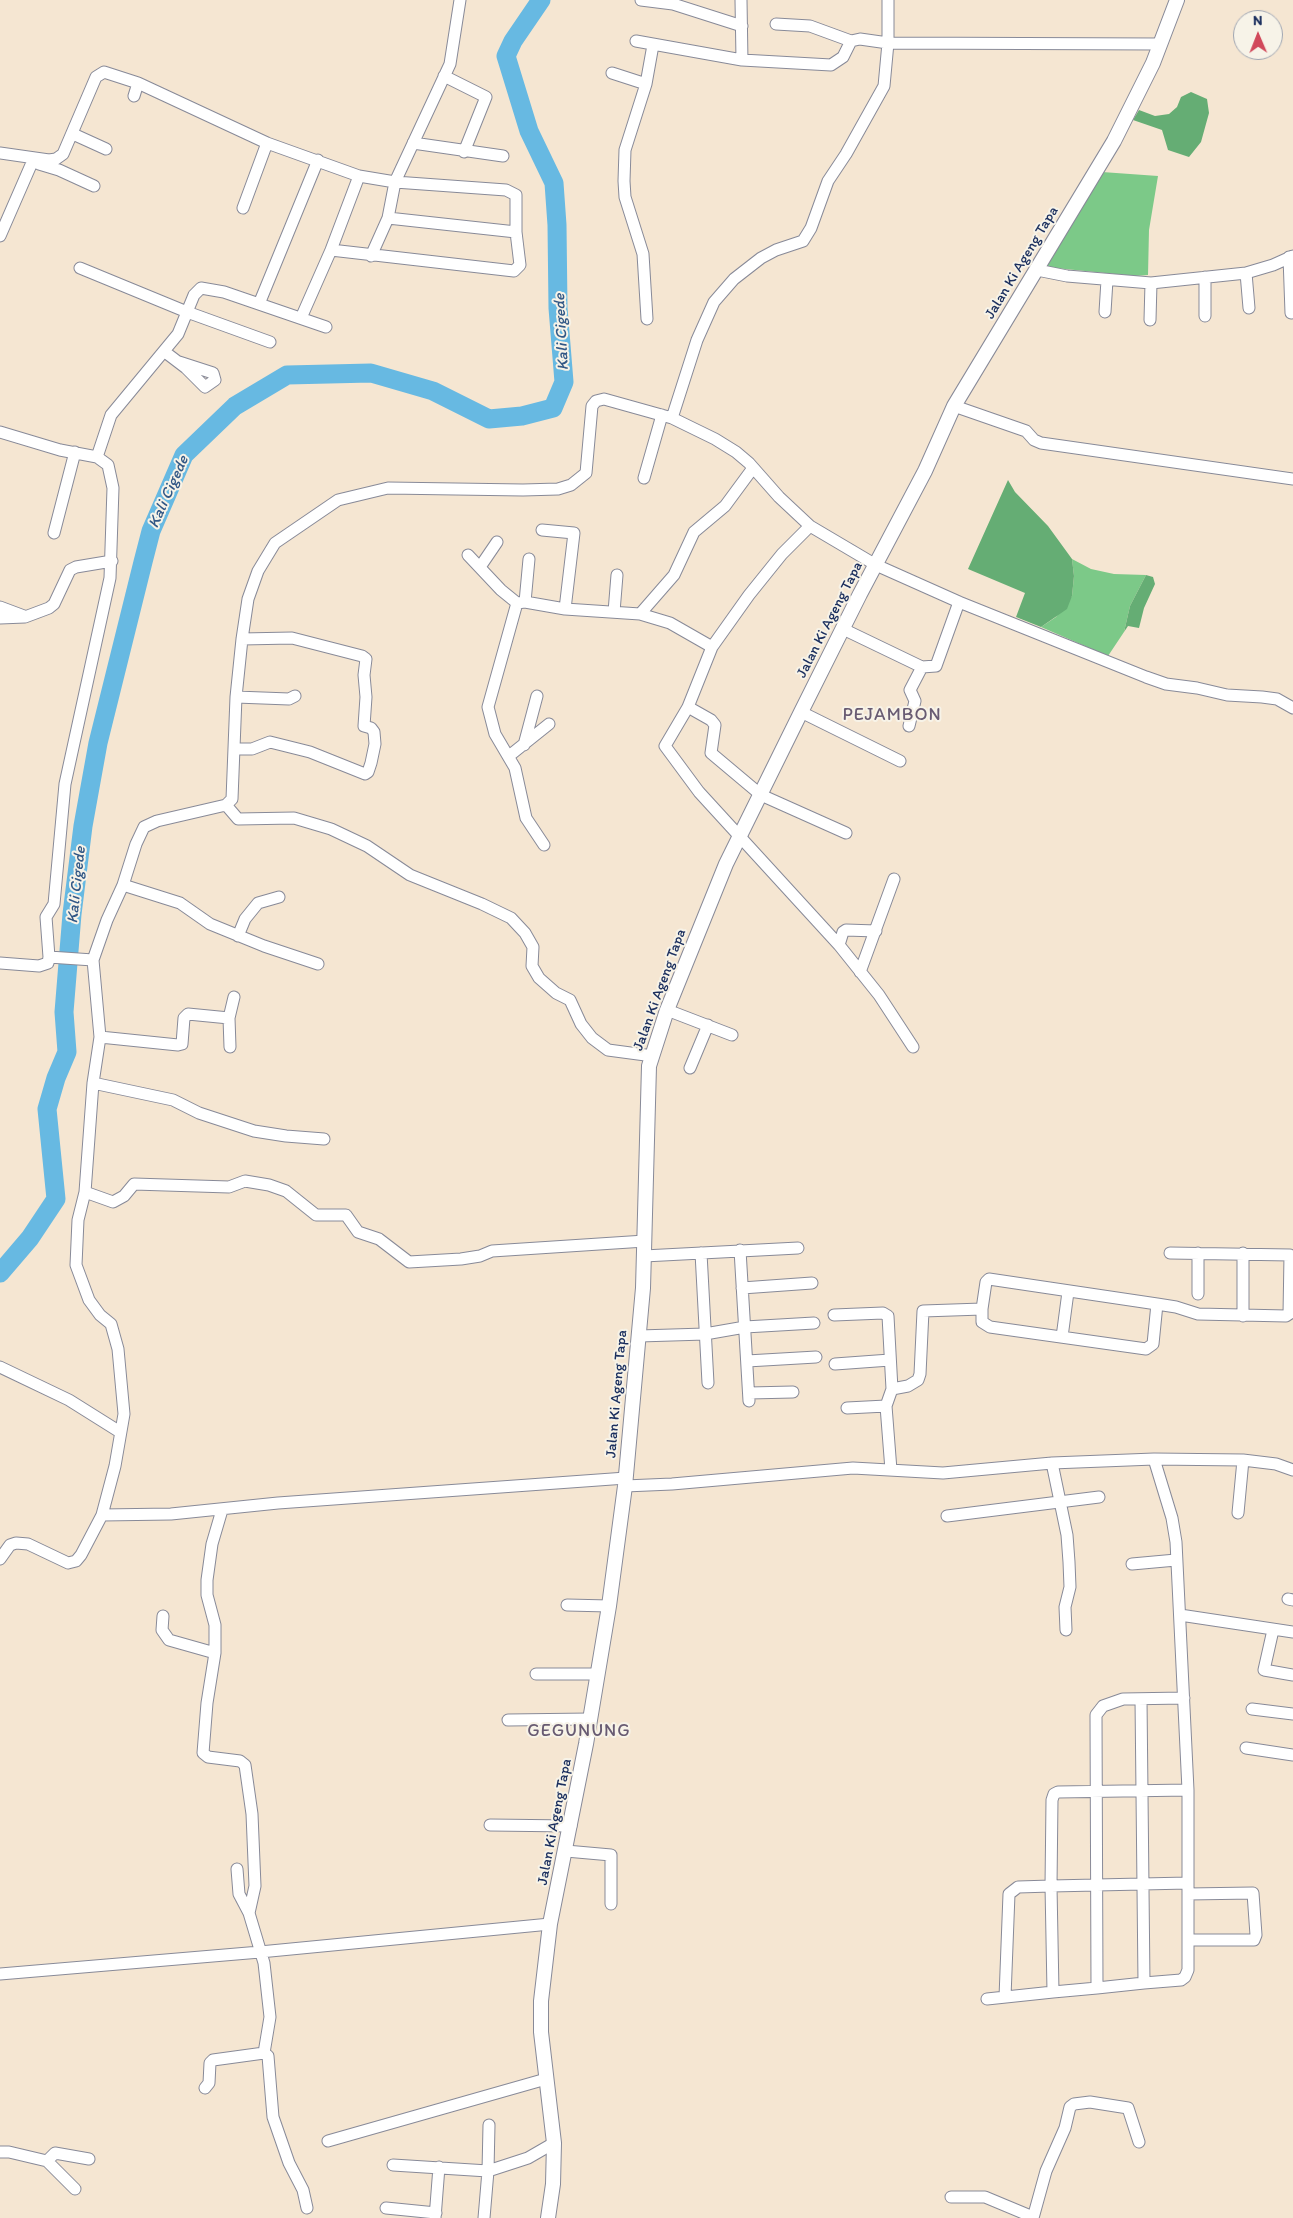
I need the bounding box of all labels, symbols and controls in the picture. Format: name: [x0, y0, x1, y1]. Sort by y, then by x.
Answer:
north arrow: [1233, 10, 1283, 60]
text: N: [1253, 12, 1263, 29]
street label: Jalan Ki Ageng Tapa: [981, 203, 1063, 323]
water label: Kali Cigede: [550, 293, 574, 371]
water label: Kali Cigede: [145, 453, 193, 531]
street label: Jalan Ki Ageng Tapa: [793, 559, 867, 681]
district label: PEJAMBON: [842, 704, 942, 726]
water label: Kali Cigede: [63, 846, 91, 924]
street label: Jalan Ki Ageng Tapa: [630, 927, 690, 1053]
street label: Jalan Ki Ageng Tapa: [602, 1329, 632, 1459]
district label: GEGUNUNG: [526, 1720, 632, 1742]
street label: Jalan Ki Ageng Tapa: [534, 1757, 576, 1887]

